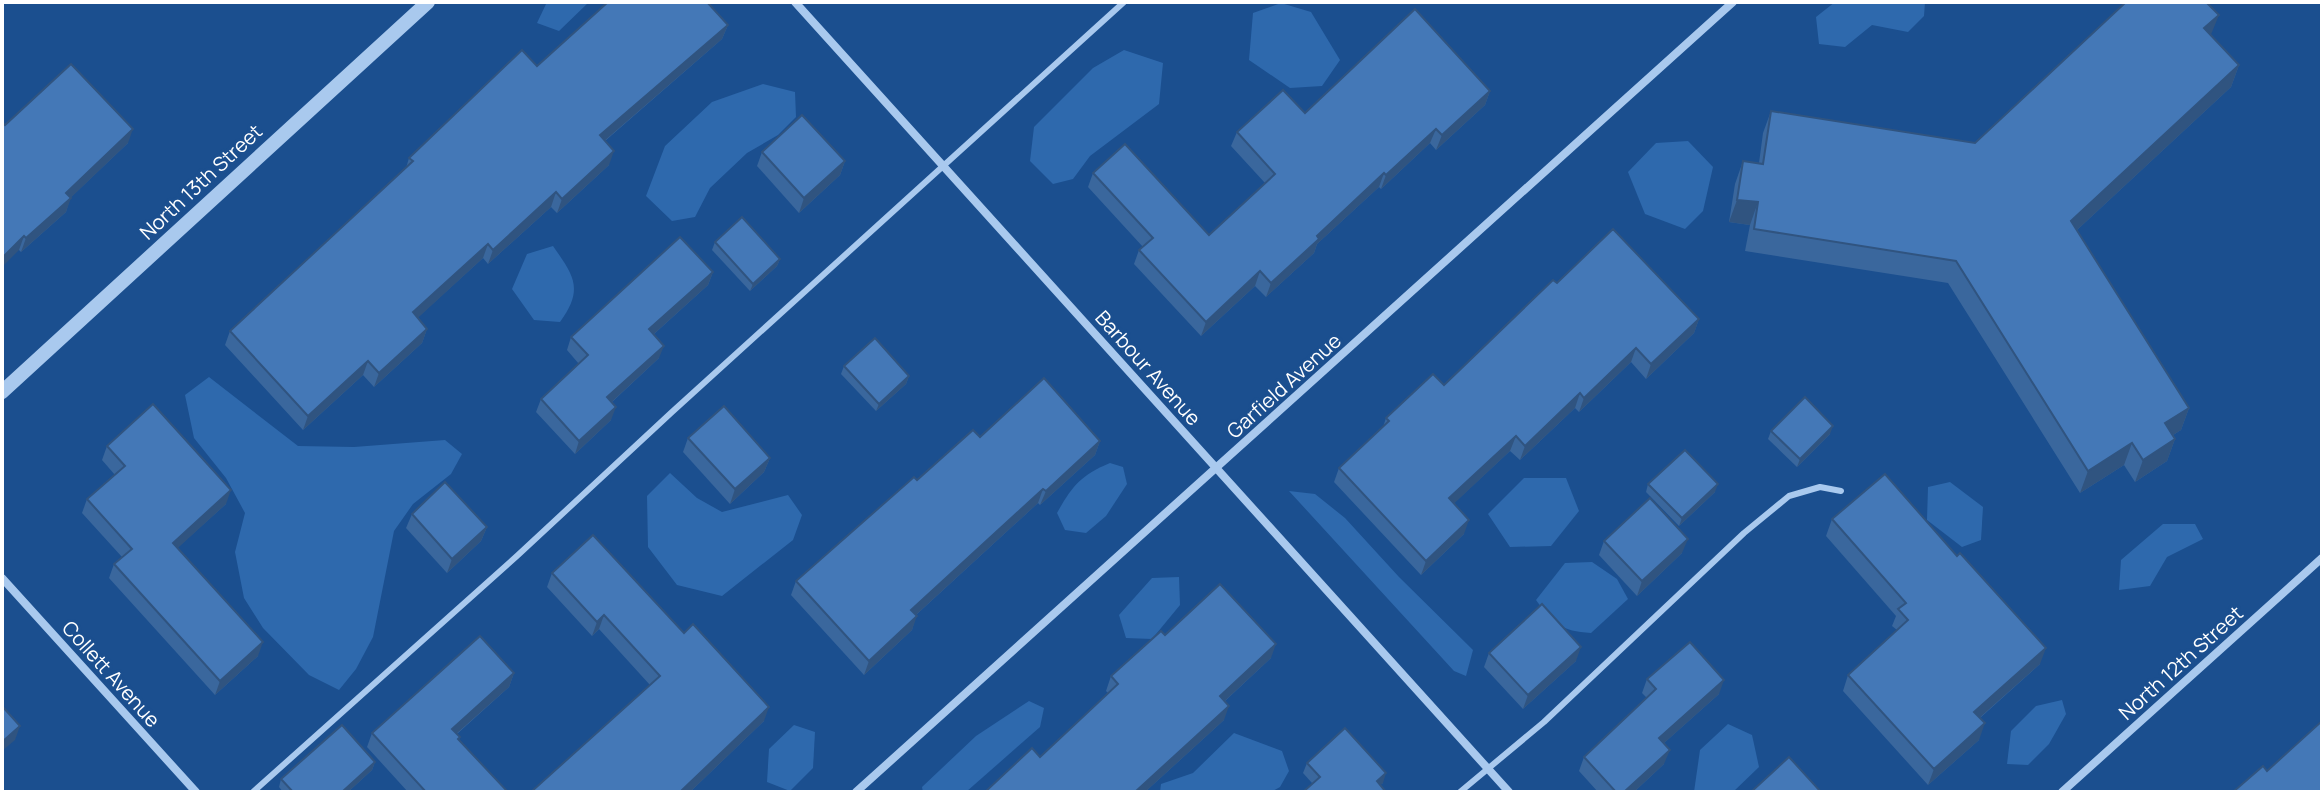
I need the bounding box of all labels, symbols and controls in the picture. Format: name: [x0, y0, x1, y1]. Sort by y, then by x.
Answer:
street label: North 13th Street: [134, 118, 268, 245]
street label: Barbour Avenue: [1090, 304, 1207, 431]
street label: Garfield Avenue: [1221, 327, 1347, 444]
street label: North 12th Street: [2113, 600, 2249, 726]
street label: Collett Avenue: [56, 615, 166, 733]

